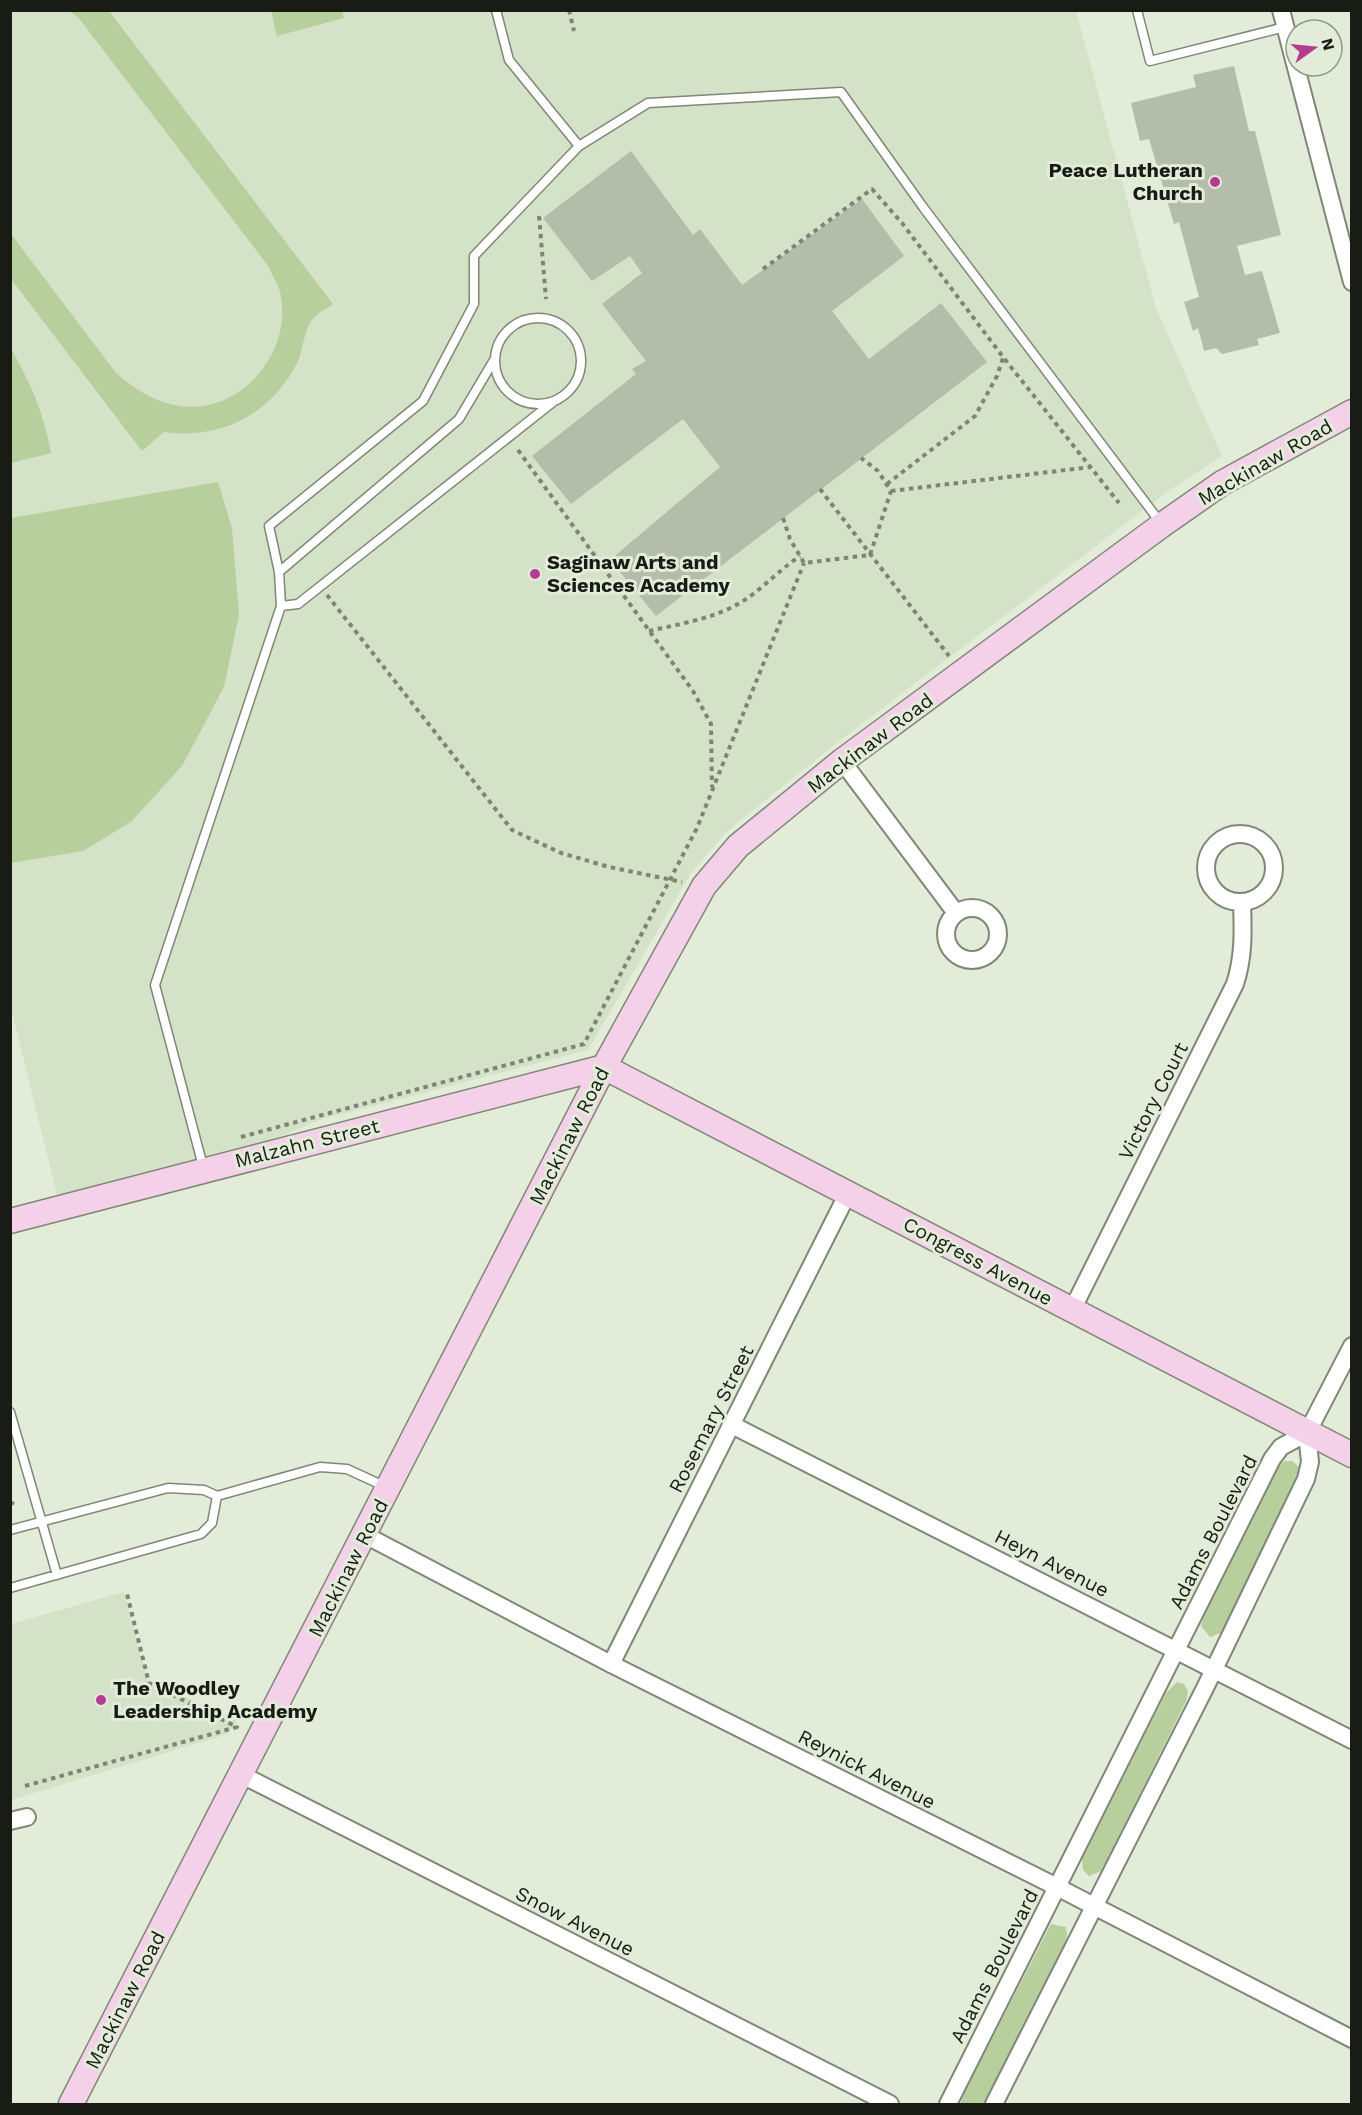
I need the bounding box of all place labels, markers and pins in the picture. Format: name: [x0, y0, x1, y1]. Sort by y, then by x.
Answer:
place label: Peace Lutheran Church: [1048, 158, 1203, 205]
marker: Peace Lutheran Church: [1208, 175, 1222, 189]
place label: Saginaw Arts and Sciences Academy: [547, 550, 731, 597]
marker: Saginaw Arts and Sciences Academy: [528, 567, 542, 581]
place label: The Woodley Leadership Academy: [113, 1676, 318, 1723]
marker: The Woodley Leadership Academy: [94, 1693, 108, 1707]

